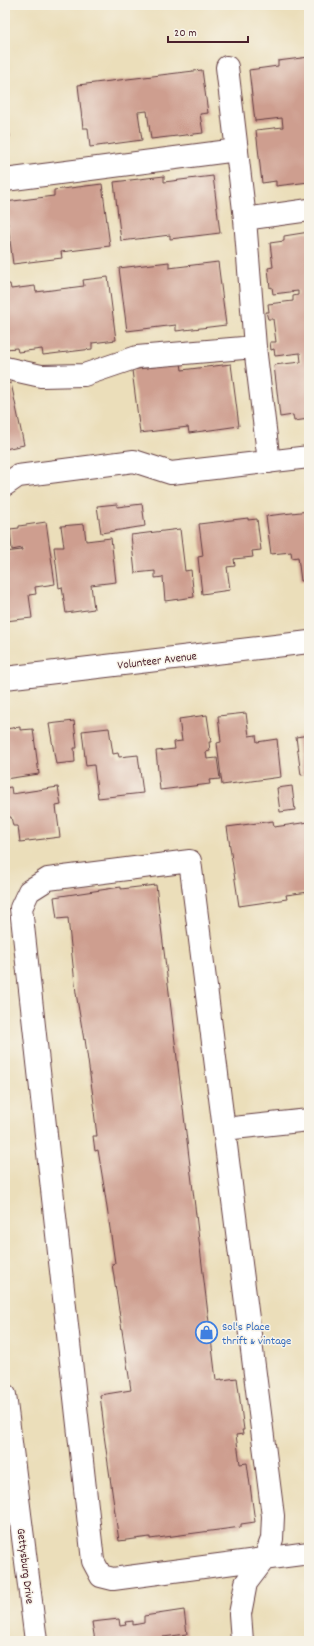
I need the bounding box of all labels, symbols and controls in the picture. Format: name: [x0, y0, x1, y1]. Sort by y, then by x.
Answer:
scale bar: [168, 18, 248, 44]
text: 20 m: [174, 25, 197, 42]
street label: Volunteer Avenue: [117, 648, 198, 675]
place label: Sol's Place thrift & vintage: [222, 1319, 291, 1350]
shop icon: Sol's Place thrift & vintage: [194, 1320, 220, 1346]
street label: Gettysburg Drive: [11, 1527, 38, 1605]

